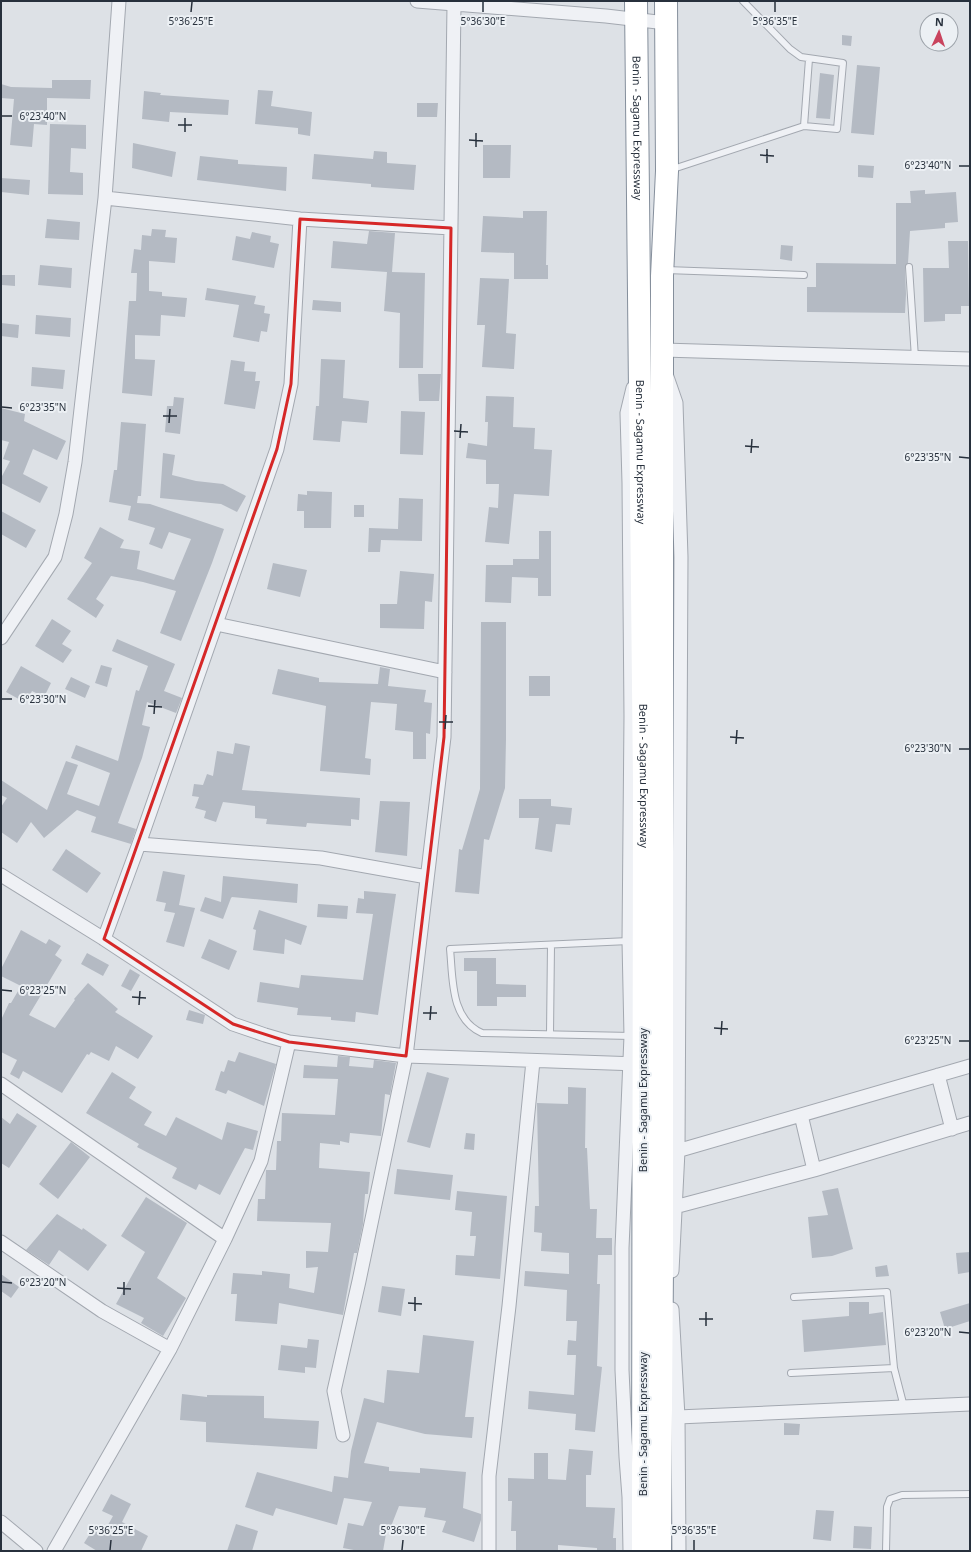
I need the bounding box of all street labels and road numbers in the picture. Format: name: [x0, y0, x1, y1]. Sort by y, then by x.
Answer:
street label: Benin - Sagamu Expressway: [630, 56, 646, 201]
street label: Benin - Sagamu Expressway: [633, 380, 649, 525]
street label: Benin - Sagamu Expressway: [636, 704, 652, 849]
street label: Benin - Sagamu Expressway: [635, 1027, 650, 1172]
street label: Benin - Sagamu Expressway: [635, 1351, 650, 1496]

